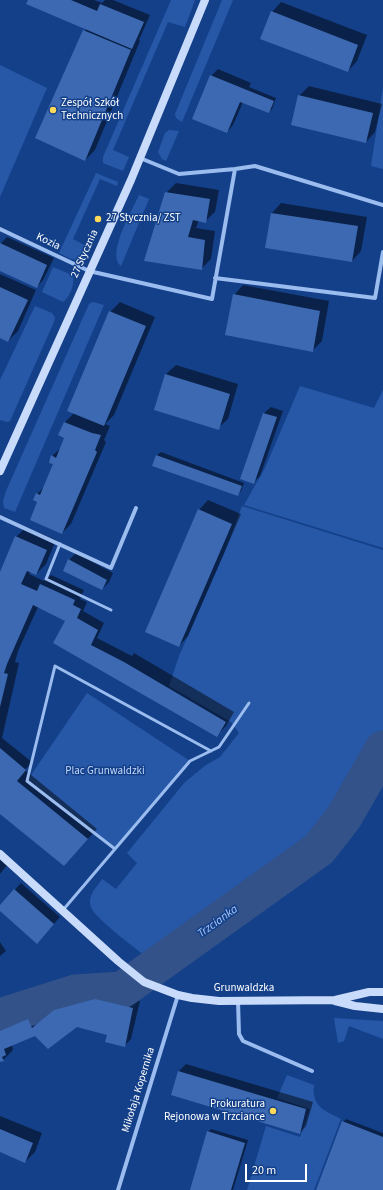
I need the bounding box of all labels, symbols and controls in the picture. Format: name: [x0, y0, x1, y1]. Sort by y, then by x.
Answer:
place label: Zespół Szkół Technicznych: [61, 97, 123, 123]
marker: Zespół Szkół Technicznych: [48, 105, 58, 115]
place label: 27 Stycznia/ ZST: [106, 212, 181, 226]
marker: 27 Stycznia/ ZST: [93, 214, 103, 224]
street label: 27 Stycznia: [68, 228, 102, 280]
street label: Kozia: [34, 231, 62, 253]
park label: Plac Grunwaldzki: [65, 765, 145, 779]
water label: Trzcianka: [195, 902, 241, 942]
street label: Grunwaldzka: [214, 982, 274, 996]
street label: Mikołaja Kopernika: [120, 1046, 158, 1134]
place label: Prokuratura Rejonowa w Trzciance: [164, 1098, 265, 1124]
marker: Prokuratura Rejonowa w Trzciance: [268, 1106, 278, 1116]
scale bar: [247, 1156, 309, 1182]
text: 20 m: [252, 1162, 276, 1179]

